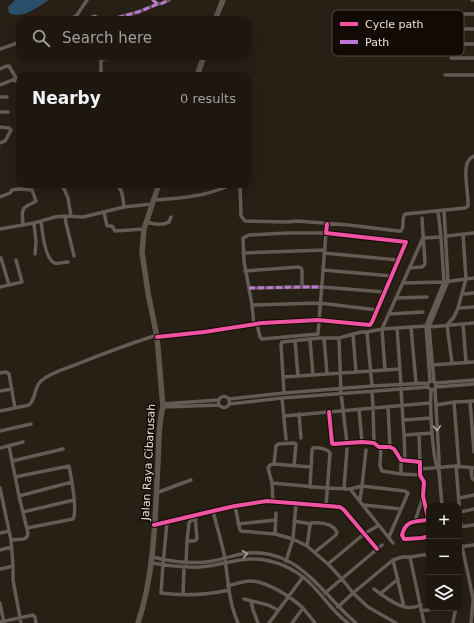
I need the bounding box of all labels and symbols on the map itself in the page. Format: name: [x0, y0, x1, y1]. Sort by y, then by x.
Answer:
legend: [332, 10, 464, 56]
text: Cycle path: [365, 18, 424, 31]
text: Path: [365, 36, 389, 49]
street label: Jalan Raya Cibarusah: [139, 403, 158, 522]
one-way arrow: [433, 425, 442, 431]
one-way arrow: [242, 550, 248, 559]

